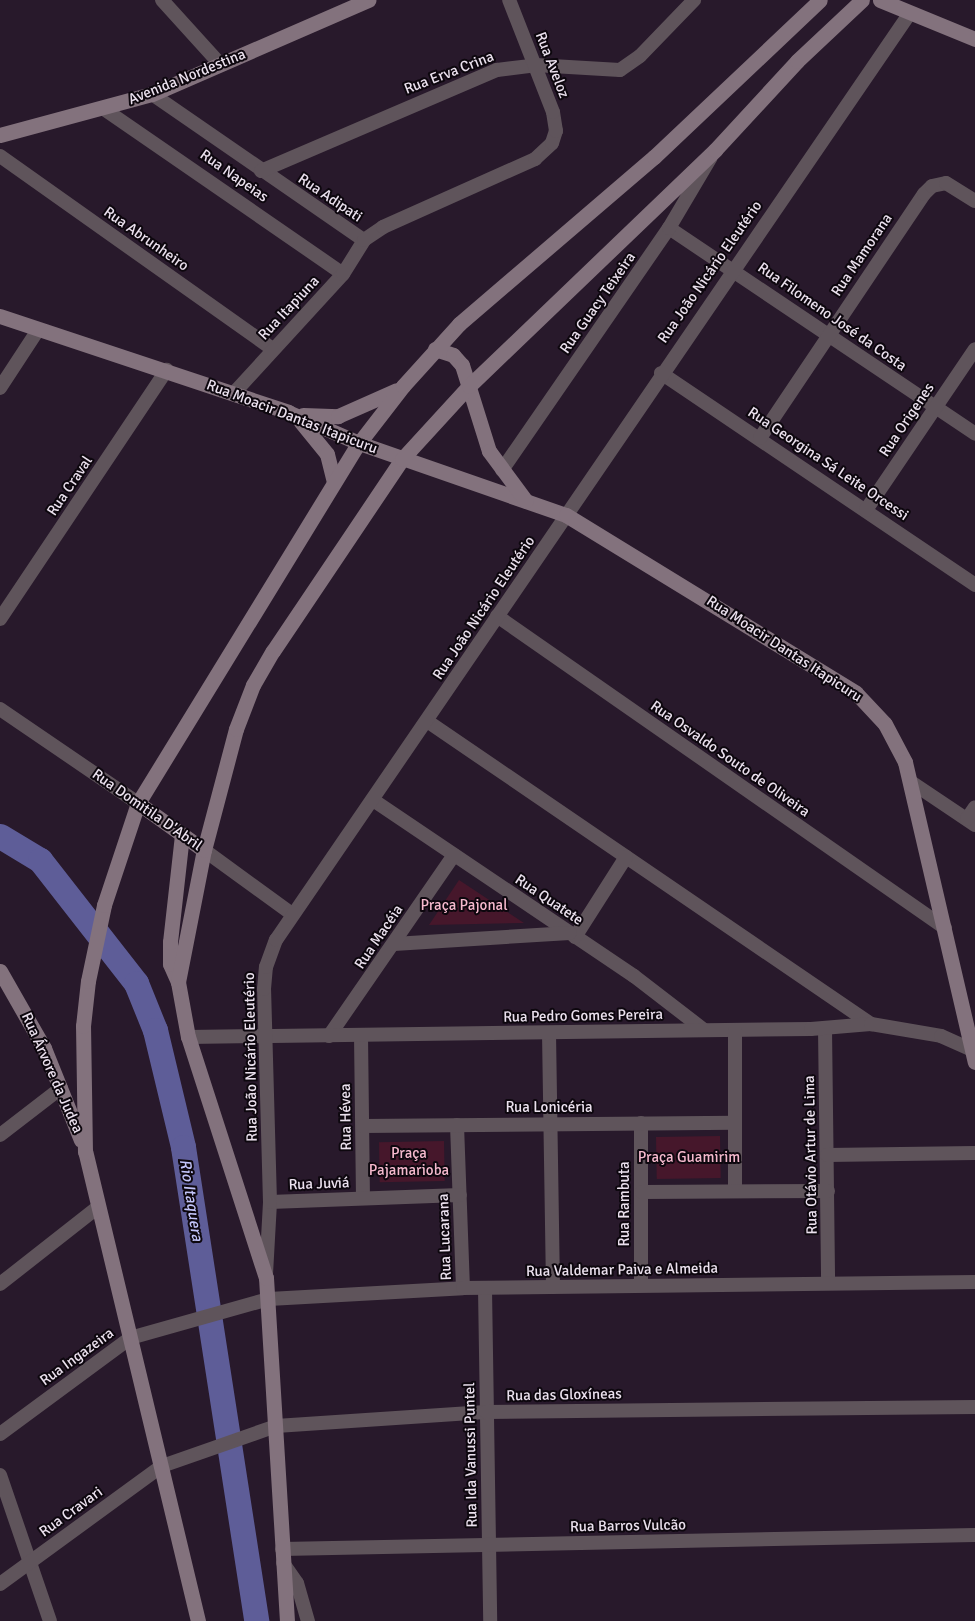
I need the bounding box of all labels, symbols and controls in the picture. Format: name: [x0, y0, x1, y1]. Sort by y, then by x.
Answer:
street label: Rua Aveloz: [531, 29, 573, 101]
street label: Avenida Nordestina: [126, 45, 248, 109]
street label: Rua Erva Crina: [402, 48, 496, 98]
street label: Rua Napeias: [196, 146, 272, 206]
street label: Rua Adipati: [294, 170, 366, 226]
street label: Rua João Nicário Eleutério: [654, 197, 766, 347]
street label: Rua Abrunheiro: [100, 203, 192, 275]
street label: Rua Mamorana: [828, 210, 896, 300]
street label: Rua Guacy Teixeira: [556, 249, 640, 357]
street label: Rua Filomeno José da Costa: [754, 259, 910, 375]
street label: Rua Itapiuna: [255, 272, 323, 344]
street label: Rua Moacir Dantas Itapicuru: [204, 376, 380, 458]
street label: Rua Origenes: [876, 380, 938, 460]
street label: Rua Georgina Sá Leite Orcessi: [744, 403, 912, 525]
street label: Rua Craval: [43, 453, 97, 519]
street label: Rua João Nicário Eleutério: [429, 533, 539, 683]
street label: Rua Moacir Dantas Itapicuru: [703, 592, 865, 706]
street label: Rua Osvaldo Souto de Oliveira: [647, 697, 813, 821]
street label: Rua Domitila D'Abril: [89, 765, 205, 855]
street label: Rua Quatete: [511, 871, 587, 929]
park label: Praça Pajonal: [420, 897, 508, 915]
street label: Rua Macéia: [351, 901, 407, 973]
street label: Rua João Nicário Eleutério: [241, 972, 261, 1142]
street label: Rua Pedro Gomes Pereira: [503, 1006, 663, 1026]
street label: Rua Árvore da Judea: [17, 1010, 87, 1136]
street label: Rua Otávio Artur de Lima: [801, 1075, 821, 1235]
street label: Rua Hévea: [336, 1083, 356, 1151]
street label: Rua Lonicéria: [505, 1099, 593, 1117]
park label: Praça Pajamarioba: [369, 1144, 449, 1179]
park label: Praça Guamirim: [638, 1149, 740, 1167]
water label: Rio Itaquera: [175, 1157, 207, 1243]
street label: Rua Rambuta: [616, 1161, 634, 1247]
street label: Rua Juviá: [288, 1174, 350, 1194]
street label: Rua Lucarana: [434, 1193, 456, 1281]
street label: Rua Valdemar Paiva e Almeida: [526, 1259, 718, 1281]
street label: Rua Ingazeira: [37, 1324, 117, 1390]
street label: Rua Ida Vanussi Puntel: [461, 1382, 481, 1528]
street label: Rua das Gloxíneas: [506, 1385, 622, 1405]
street label: Rua Cravari: [36, 1483, 106, 1541]
street label: Rua Barros Vulcão: [570, 1516, 686, 1536]

